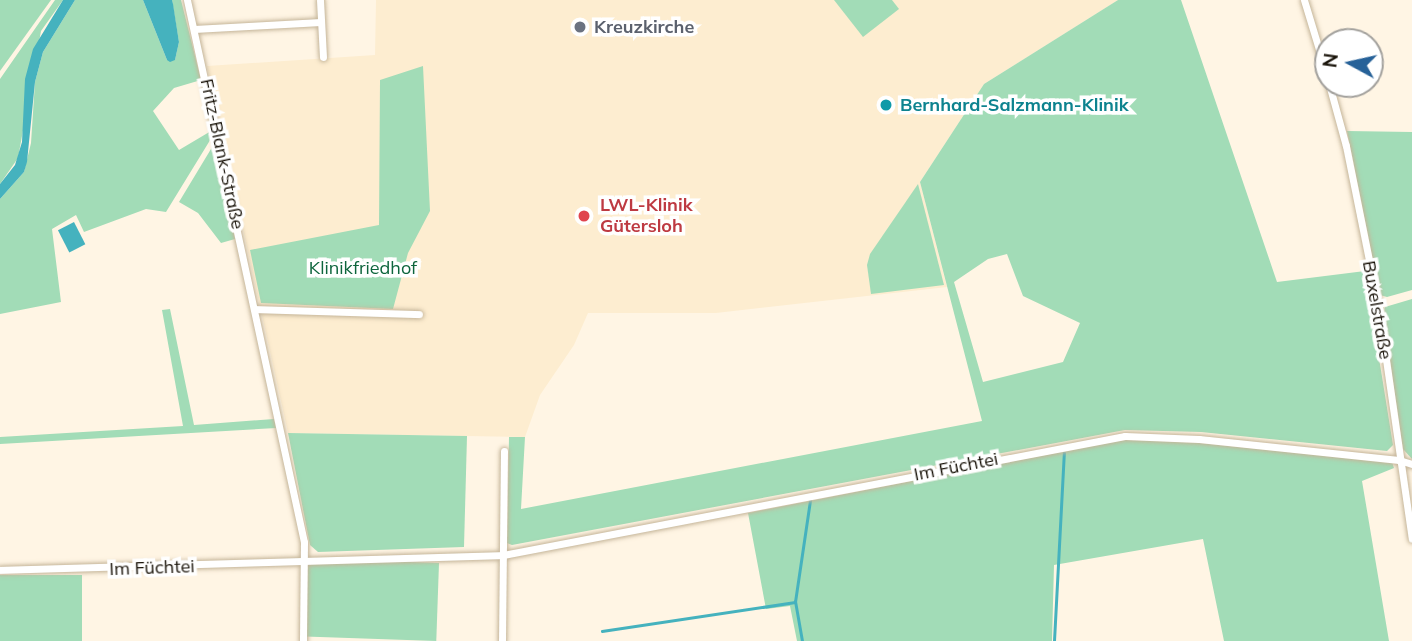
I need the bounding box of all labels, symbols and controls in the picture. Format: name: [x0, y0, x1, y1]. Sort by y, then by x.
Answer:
place label: Kreuzkirche: [594, 16, 694, 38]
marker: Kreuzkirche: [572, 19, 588, 35]
north arrow: [1314, 28, 1384, 98]
text: N: [1317, 52, 1343, 69]
street label: Fritz-Blank-Straße: [196, 77, 248, 231]
place label: Bernhard-Salzmann-Klinik: [900, 94, 1129, 116]
marker: Bernhard-Salzmann-Klinik: [878, 97, 894, 113]
place label: LWL-Klinik Gütersloh: [600, 195, 693, 238]
marker: LWL-Klinik Gütersloh: [574, 206, 594, 226]
park label: Klinikfriedhof: [309, 257, 417, 279]
street label: Buxelstraße: [1358, 259, 1396, 361]
street label: Im Füchtei: [912, 448, 1000, 486]
street label: Im Füchtei: [109, 556, 195, 580]

